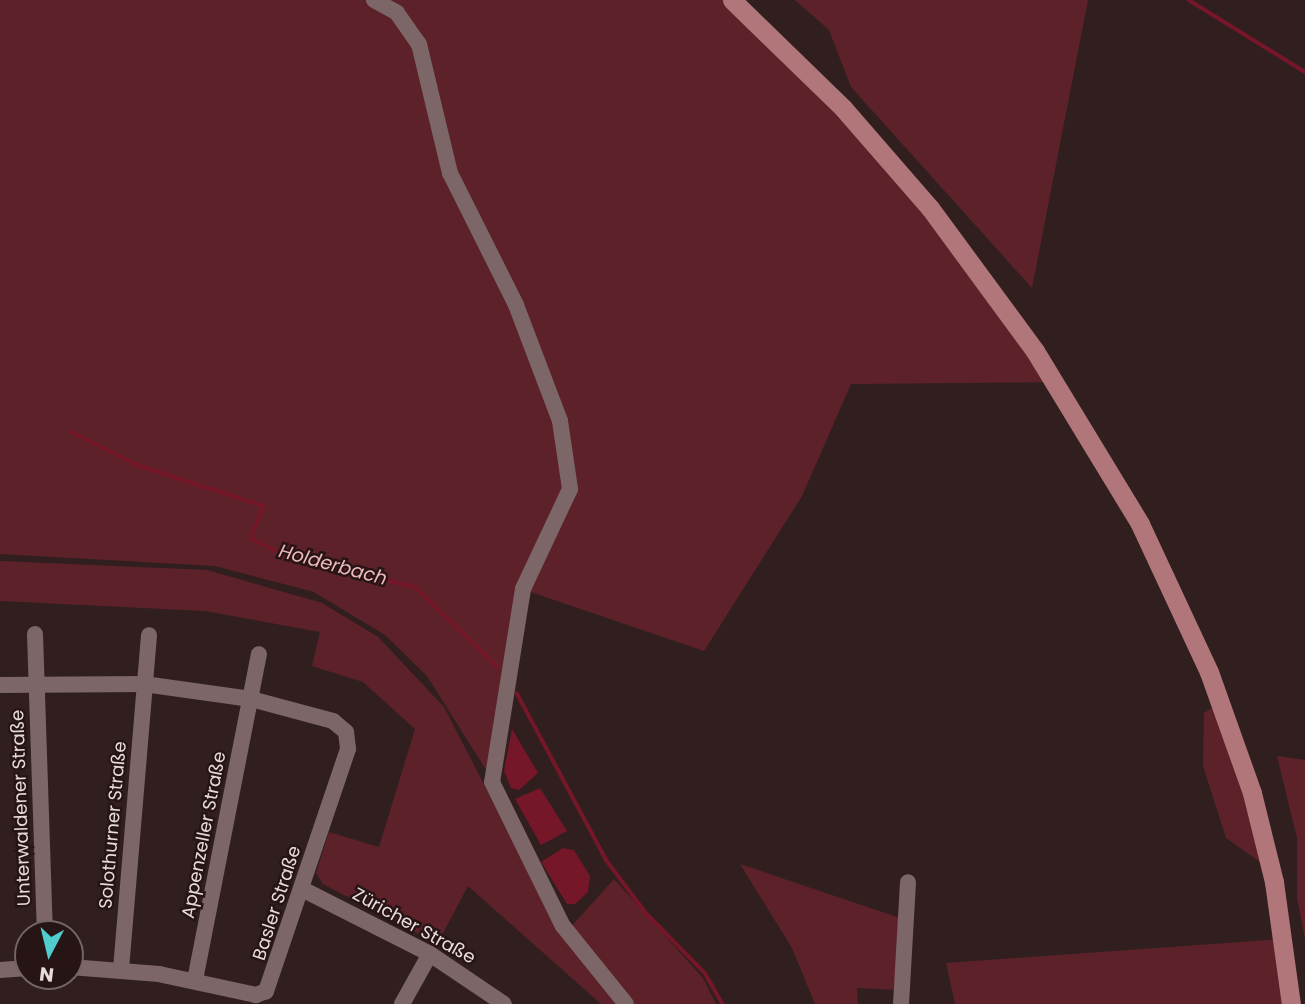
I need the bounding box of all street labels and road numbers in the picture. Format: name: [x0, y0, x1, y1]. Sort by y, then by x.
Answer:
street label: Unterwaldener Straße: [7, 709, 35, 907]
street label: Solothurner Straße: [95, 740, 131, 910]
street label: Appenzeller Straße: [177, 750, 231, 920]
street label: Basler Straße: [248, 843, 306, 963]
street label: Züricher Straße: [349, 883, 479, 969]

